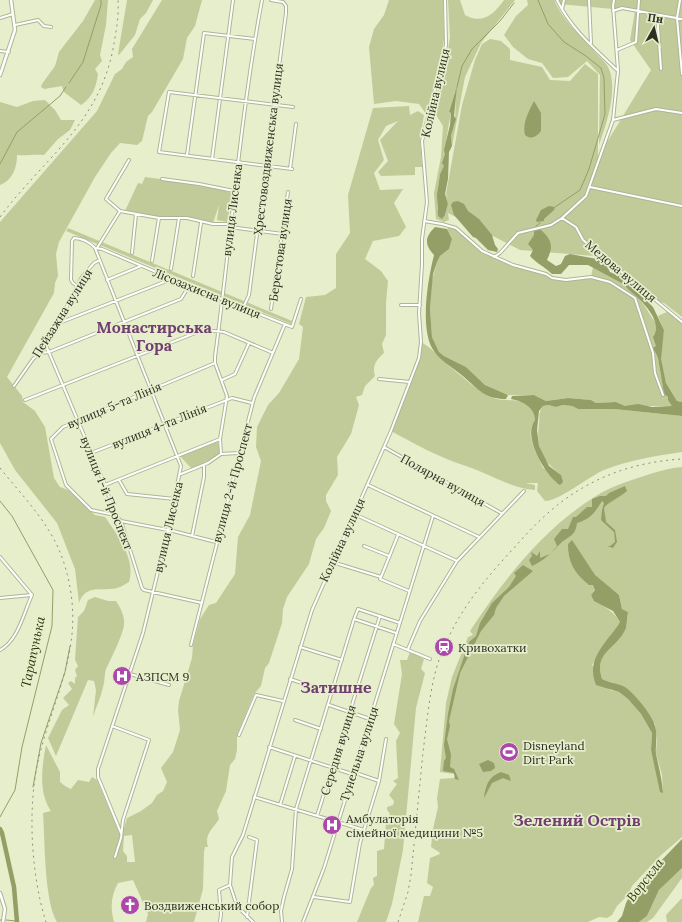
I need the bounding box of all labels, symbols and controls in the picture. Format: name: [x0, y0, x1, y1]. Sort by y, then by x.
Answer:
north arrow: [634, 8, 674, 48]
text: Пн: [647, 10, 664, 26]
street label: Колійна вулиця: [417, 47, 453, 139]
street label: Хрестовоздвиженська вулиця: [250, 62, 286, 236]
street label: вулиця Лисенка: [219, 163, 245, 257]
street label: Берестова вулиця: [265, 198, 295, 302]
street label: Медова вулиця: [582, 237, 660, 305]
street label: Лісозахисна вулиця: [151, 265, 263, 321]
street label: Пейзажна вулиця: [29, 266, 95, 360]
district label: Монастирська Гора: [96, 317, 212, 355]
street label: вулиця 5-та Лінія: [65, 378, 163, 432]
street label: вулиця 4-та Лінія: [109, 400, 209, 452]
street label: вулиця 2-й Проспект: [209, 422, 255, 544]
street label: вулиця 1-й Проспект: [77, 434, 137, 552]
street label: Полярна вулиця: [398, 451, 488, 509]
street label: вулиця Лисенка: [150, 480, 186, 574]
street label: Колійна вулиця: [316, 496, 368, 584]
water label: Тарапунька: [17, 614, 49, 689]
station icon: Кривохатки: [433, 636, 455, 658]
place label: Кривохатки: [458, 640, 527, 655]
hospital icon: АЗПСМ 9: [111, 665, 133, 687]
place label: АЗПСМ 9: [135, 669, 189, 684]
district label: Затишне: [300, 677, 372, 697]
street label: Середня вулиця: [317, 703, 359, 797]
street label: Тунельна вулиця: [337, 705, 381, 803]
place label: Disneyland Dirt Park: [523, 738, 585, 767]
sports icon: Disneyland Dirt Park: [498, 741, 520, 763]
district label: Зелений Острів: [513, 810, 641, 830]
place label: Амбулаторія сімейної медицини №5: [345, 811, 483, 840]
hospital icon: Амбулаторія сімейної медицини №5: [321, 814, 343, 836]
water label: Ворскла: [623, 854, 668, 905]
church icon: Воздвиженський собор: [119, 894, 141, 916]
place label: Воздвиженський собор: [144, 898, 279, 913]

